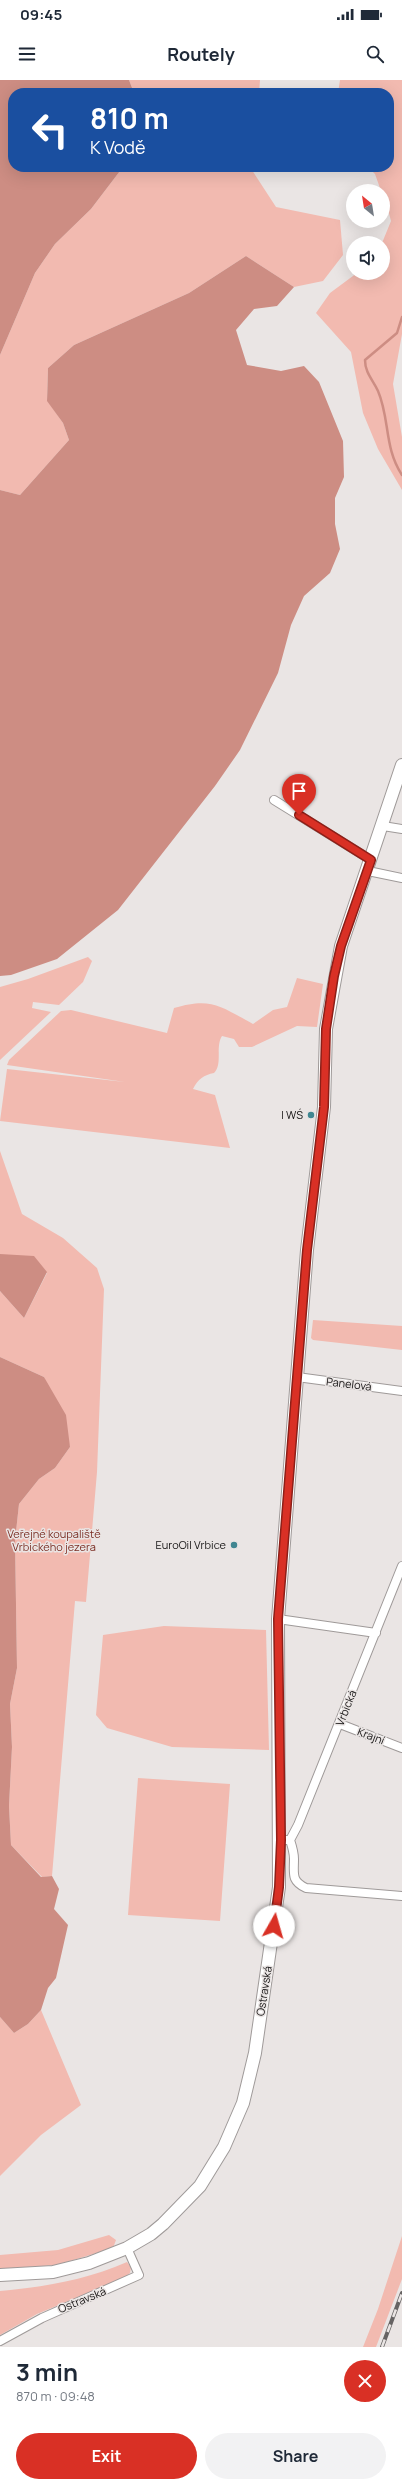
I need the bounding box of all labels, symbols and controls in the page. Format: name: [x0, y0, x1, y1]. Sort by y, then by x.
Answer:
text: 09:45: [20, 4, 62, 25]
text: Routely: [167, 42, 235, 66]
icon: menu: [16, 43, 38, 65]
icon: search: [364, 43, 386, 65]
text: 810 m: [90, 99, 169, 137]
icon: left: [24, 104, 76, 156]
text: K Vodě: [90, 135, 146, 159]
north arrow: [346, 184, 390, 228]
map controls: [346, 184, 390, 280]
button: sound: [346, 236, 390, 280]
pin: [282, 774, 316, 815]
icon: arrive: [288, 780, 310, 802]
place label: I WŚ: [281, 1107, 303, 1122]
marker: I WŚ: [306, 1110, 316, 1120]
street label: Panelová: [325, 1373, 373, 1394]
park label: Veřejné koupaliště Vrbického jezera: [7, 1526, 101, 1554]
place label: EuroOil Vrbice: [155, 1537, 227, 1552]
marker: EuroOil Vrbice: [229, 1540, 239, 1550]
street label: Vrbická: [332, 1688, 359, 1728]
street label: Krajní: [355, 1723, 387, 1748]
position arrow: [253, 1905, 295, 1947]
street label: Ostravská: [252, 1965, 275, 2017]
street label: Ostravská: [56, 2283, 108, 2316]
text: 3 min: [16, 2355, 78, 2388]
button: close: [344, 2360, 386, 2402]
text: 870 m · 09:48: [16, 2387, 95, 2405]
button: Exit: [16, 2433, 197, 2479]
button: Share: [205, 2433, 386, 2479]

